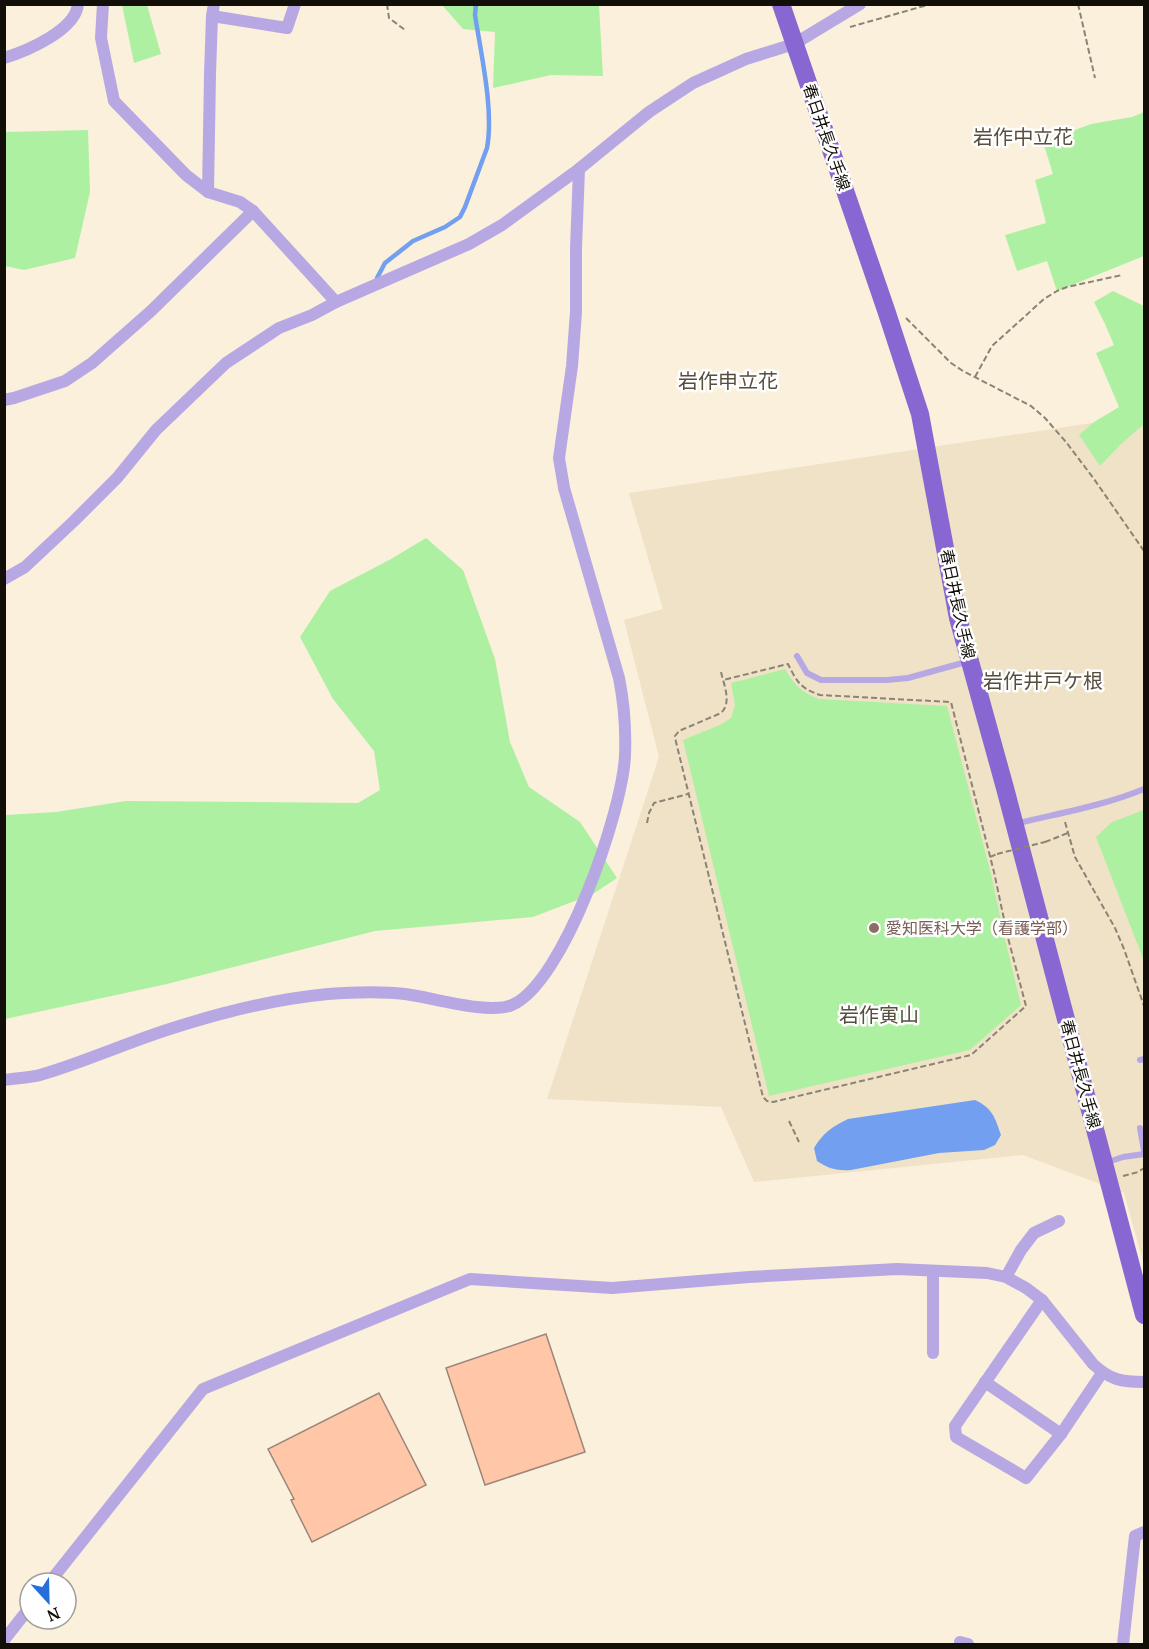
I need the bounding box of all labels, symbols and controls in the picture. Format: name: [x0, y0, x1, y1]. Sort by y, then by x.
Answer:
street label: 春日井長久手線: [798, 80, 856, 194]
district label: 岩作中立花: [973, 123, 1073, 150]
district label: 岩作申立花: [678, 367, 778, 394]
street label: 春日井長久手線: [936, 547, 980, 661]
district label: 岩作井戸ケ根: [983, 667, 1103, 694]
place label: 愛知医科大学（看護学部）: [886, 917, 1078, 939]
marker: 愛知医科大学（看護学部）: [867, 921, 881, 935]
district label: 岩作寅山: [839, 1001, 919, 1028]
street label: 春日井長久手線: [1056, 1017, 1106, 1131]
north arrow: [18, 1571, 78, 1631]
text: N: [44, 1602, 63, 1627]

